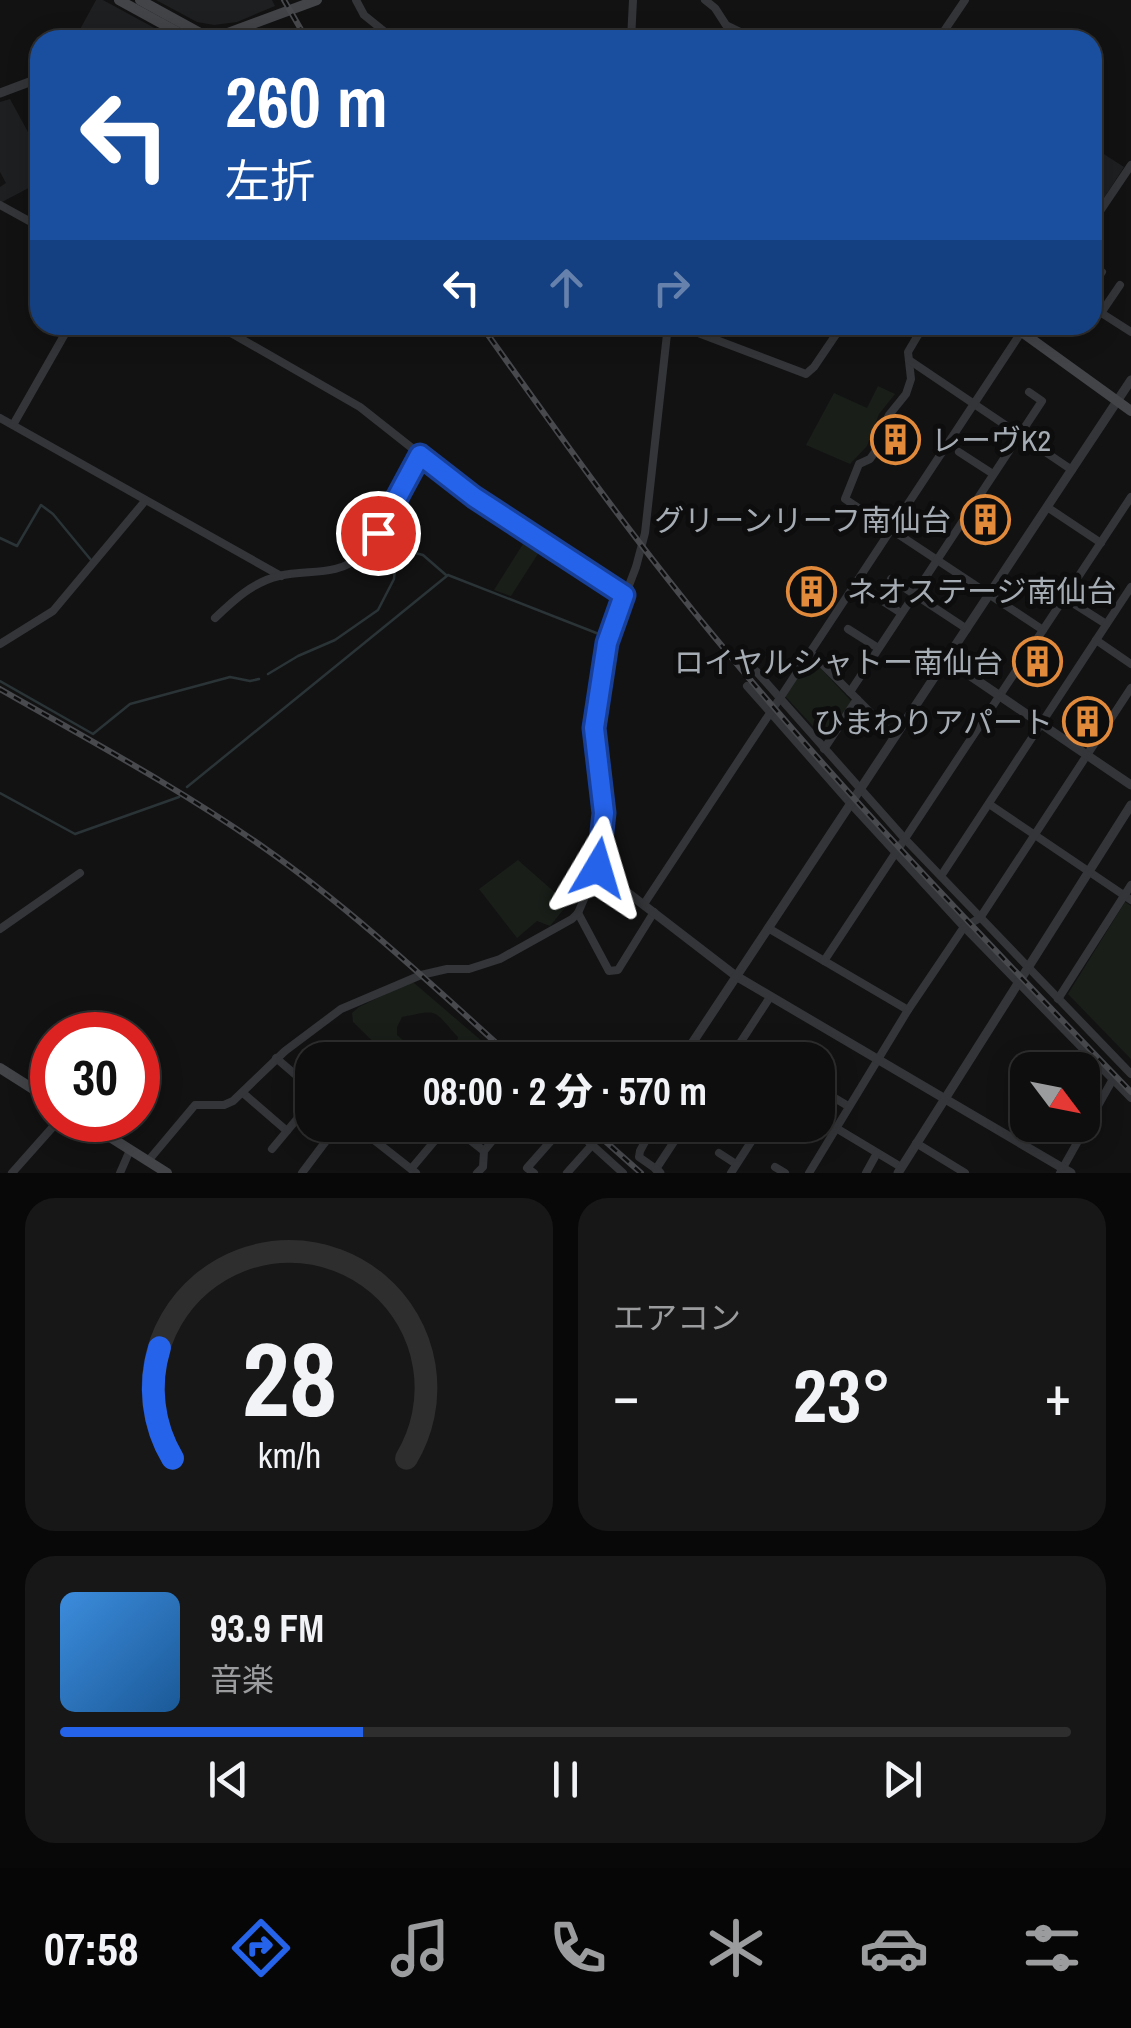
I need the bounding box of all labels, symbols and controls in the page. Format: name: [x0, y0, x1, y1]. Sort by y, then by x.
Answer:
text: 260 m: [225, 55, 388, 149]
icon: left: [60, 70, 190, 200]
text: 左折: [225, 150, 315, 211]
icon: left: [434, 260, 489, 315]
icon: ahead: [539, 260, 594, 315]
icon: right: [644, 260, 699, 315]
building icon: レーヴK2: [870, 414, 922, 466]
place label: レーヴK2: [931, 420, 1051, 460]
pin: [336, 491, 421, 576]
building icon: グリーンリーフ南仙台: [960, 494, 1012, 546]
place label: グリーンリーフ南仙台: [654, 500, 951, 540]
icon: arrive: [351, 506, 406, 561]
building icon: ネオステージ南仙台: [786, 565, 838, 617]
place label: ネオステージ南仙台: [847, 571, 1116, 611]
building icon: ロイヤルシャトー南仙台: [1012, 636, 1064, 688]
place label: ロイヤルシャトー南仙台: [674, 642, 1003, 682]
building icon: ひまわりアパート: [1062, 696, 1114, 748]
place label: ひまわりアパート: [814, 702, 1053, 742]
position arrow: [546, 816, 650, 920]
speed limit sign: 30: [30, 1012, 160, 1142]
north arrow: [1010, 1052, 1100, 1142]
map controls: [1010, 1052, 1100, 1142]
text: 08:00 · 2 分 · 570 m: [423, 1066, 707, 1117]
text: エアコン: [613, 1296, 741, 1339]
text: 28: [242, 1308, 336, 1448]
text: 23°: [793, 1344, 891, 1445]
text: −: [613, 1358, 639, 1432]
text: +: [1045, 1358, 1071, 1432]
text: km/h: [257, 1431, 321, 1479]
text: 93.9 FM: [210, 1603, 324, 1654]
text: 音楽: [210, 1658, 274, 1701]
icon: previous: [201, 1752, 256, 1807]
icon: pause: [538, 1752, 593, 1807]
icon: next: [875, 1752, 930, 1807]
icon: directions: [226, 1913, 296, 1983]
icon: music: [385, 1913, 455, 1983]
icon: phone: [543, 1913, 613, 1983]
icon: climate: [701, 1913, 771, 1983]
icon: car: [859, 1913, 929, 1983]
icon: filters: [1017, 1913, 1087, 1983]
text: 07:58: [44, 1918, 138, 1979]

